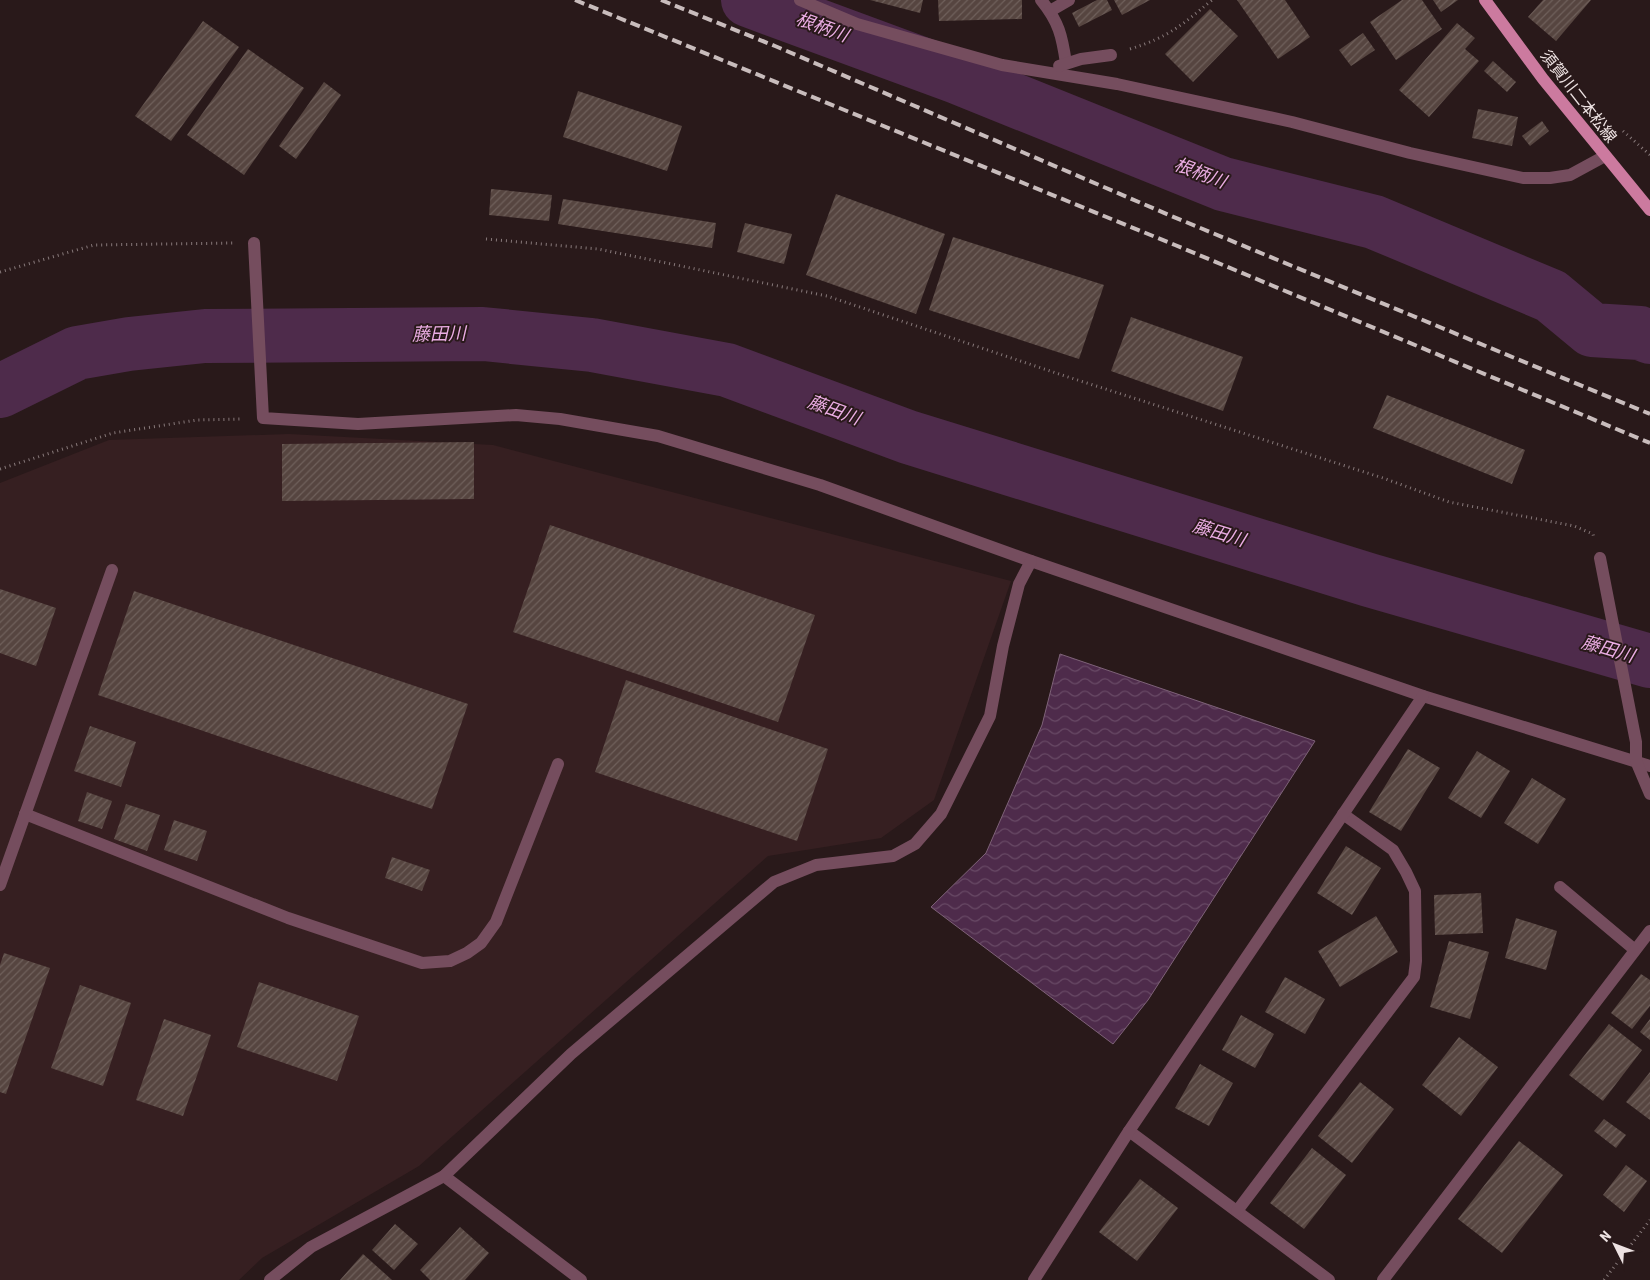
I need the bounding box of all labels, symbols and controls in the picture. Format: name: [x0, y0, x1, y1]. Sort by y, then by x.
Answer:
water label: 根柄川: [793, 7, 853, 46]
street label: 須賀川二本松線: [1537, 46, 1621, 146]
water label: 根柄川: [1171, 153, 1231, 193]
water label: 藤田川: [412, 322, 468, 344]
water label: 藤田川: [805, 390, 865, 429]
water label: 藤田川: [1190, 515, 1250, 551]
water label: 藤田川: [1579, 631, 1639, 667]
north arrow: [1590, 1220, 1640, 1270]
text: N: [1597, 1228, 1614, 1245]

